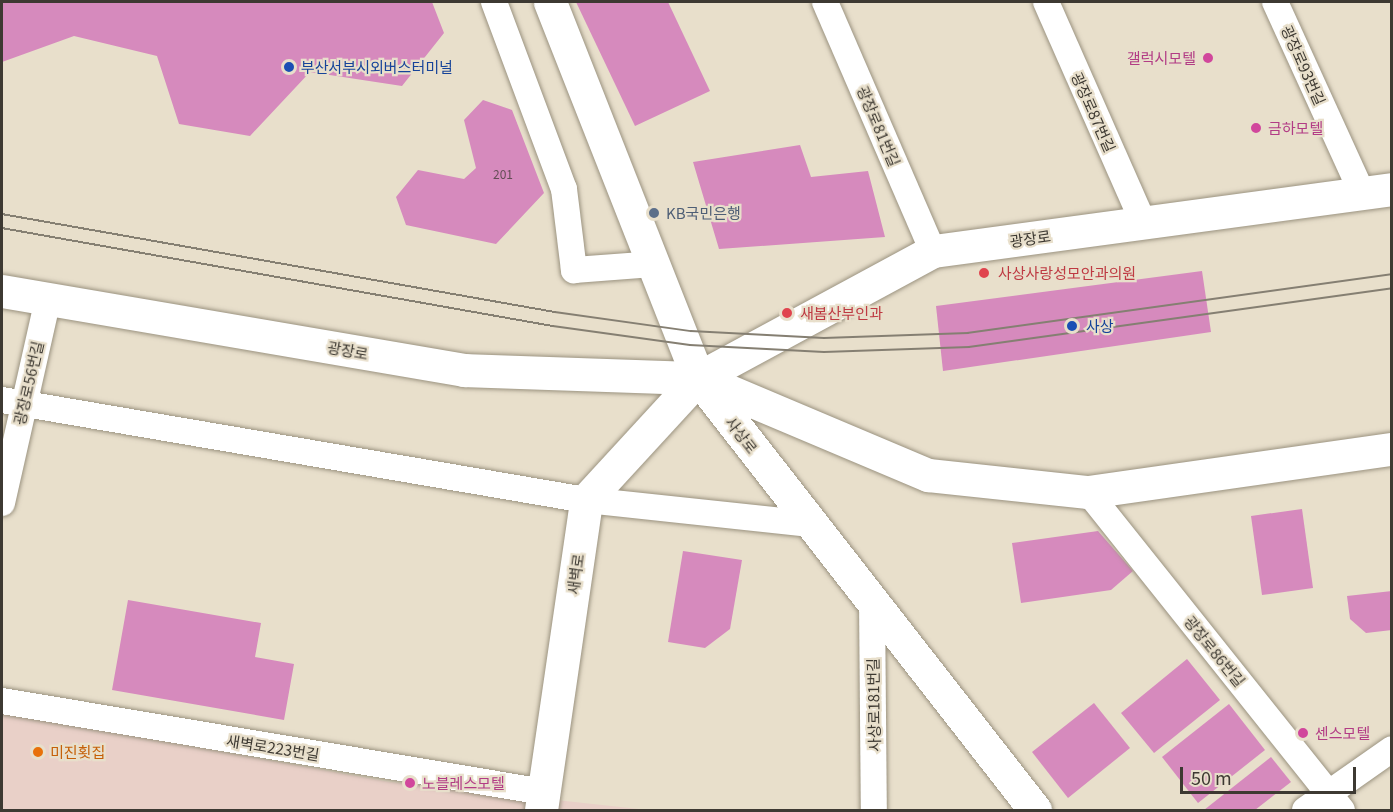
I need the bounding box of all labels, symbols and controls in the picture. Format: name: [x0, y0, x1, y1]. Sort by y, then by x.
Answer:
street label: 광장로93번길: [1278, 22, 1330, 108]
place label: 갤럭시모텔: [1127, 49, 1196, 67]
marker: 갤럭시모텔: [1201, 51, 1215, 65]
place label: 부산서부시외버스터미널: [301, 58, 453, 76]
marker: 부산서부시외버스터미널: [282, 60, 296, 74]
street label: 광장로87번길: [1068, 69, 1120, 155]
street label: 광장로81번길: [854, 83, 904, 169]
place label: 금하모텔: [1268, 119, 1323, 137]
marker: 금하모텔: [1249, 121, 1263, 135]
house number: 201: [493, 167, 513, 181]
place label: KB국민은행: [666, 204, 741, 222]
marker: KB국민은행: [647, 206, 661, 220]
street label: 광장로: [1008, 226, 1052, 250]
marker: 사상사랑성모안과의원: [975, 264, 993, 282]
place label: 사상사랑성모안과의원: [998, 264, 1136, 282]
marker: 새봄산부인과: [778, 304, 796, 322]
place label: 새봄산부인과: [800, 304, 883, 322]
marker: 사상: [1063, 317, 1081, 335]
place label: 사상: [1086, 317, 1114, 335]
street label: 광장로: [326, 338, 370, 362]
street label: 광장로56번길: [10, 339, 46, 427]
street label: 사상로: [722, 413, 762, 457]
street label: 새벽로: [563, 552, 587, 596]
street label: 광장로86번길: [1181, 612, 1249, 690]
street label: 사상로181번길: [863, 658, 883, 752]
place label: 센스모텔: [1315, 724, 1370, 742]
marker: 센스모텔: [1296, 726, 1310, 740]
street label: 새벽로223번길: [225, 731, 321, 763]
place label: 미진횟집: [50, 743, 105, 761]
marker: 미진횟집: [31, 745, 45, 759]
scale bar: [1183, 755, 1358, 793]
text: 50 m: [1191, 764, 1232, 790]
place label: 노블레스모텔: [422, 774, 505, 792]
marker: 노블레스모텔: [403, 776, 417, 790]

